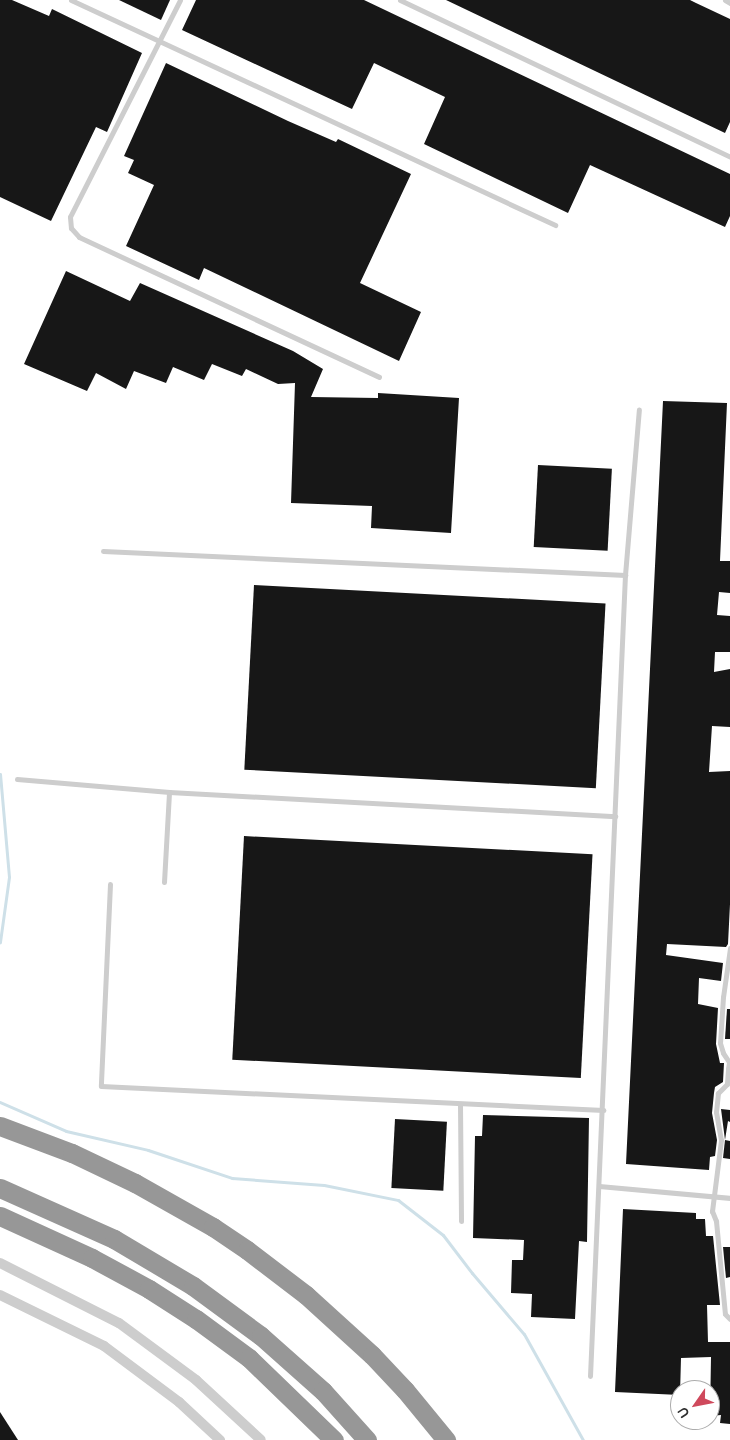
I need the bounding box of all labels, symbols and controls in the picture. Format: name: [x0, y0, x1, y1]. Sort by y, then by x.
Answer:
north arrow: [670, 1380, 720, 1430]
text: U: [673, 1404, 693, 1422]

